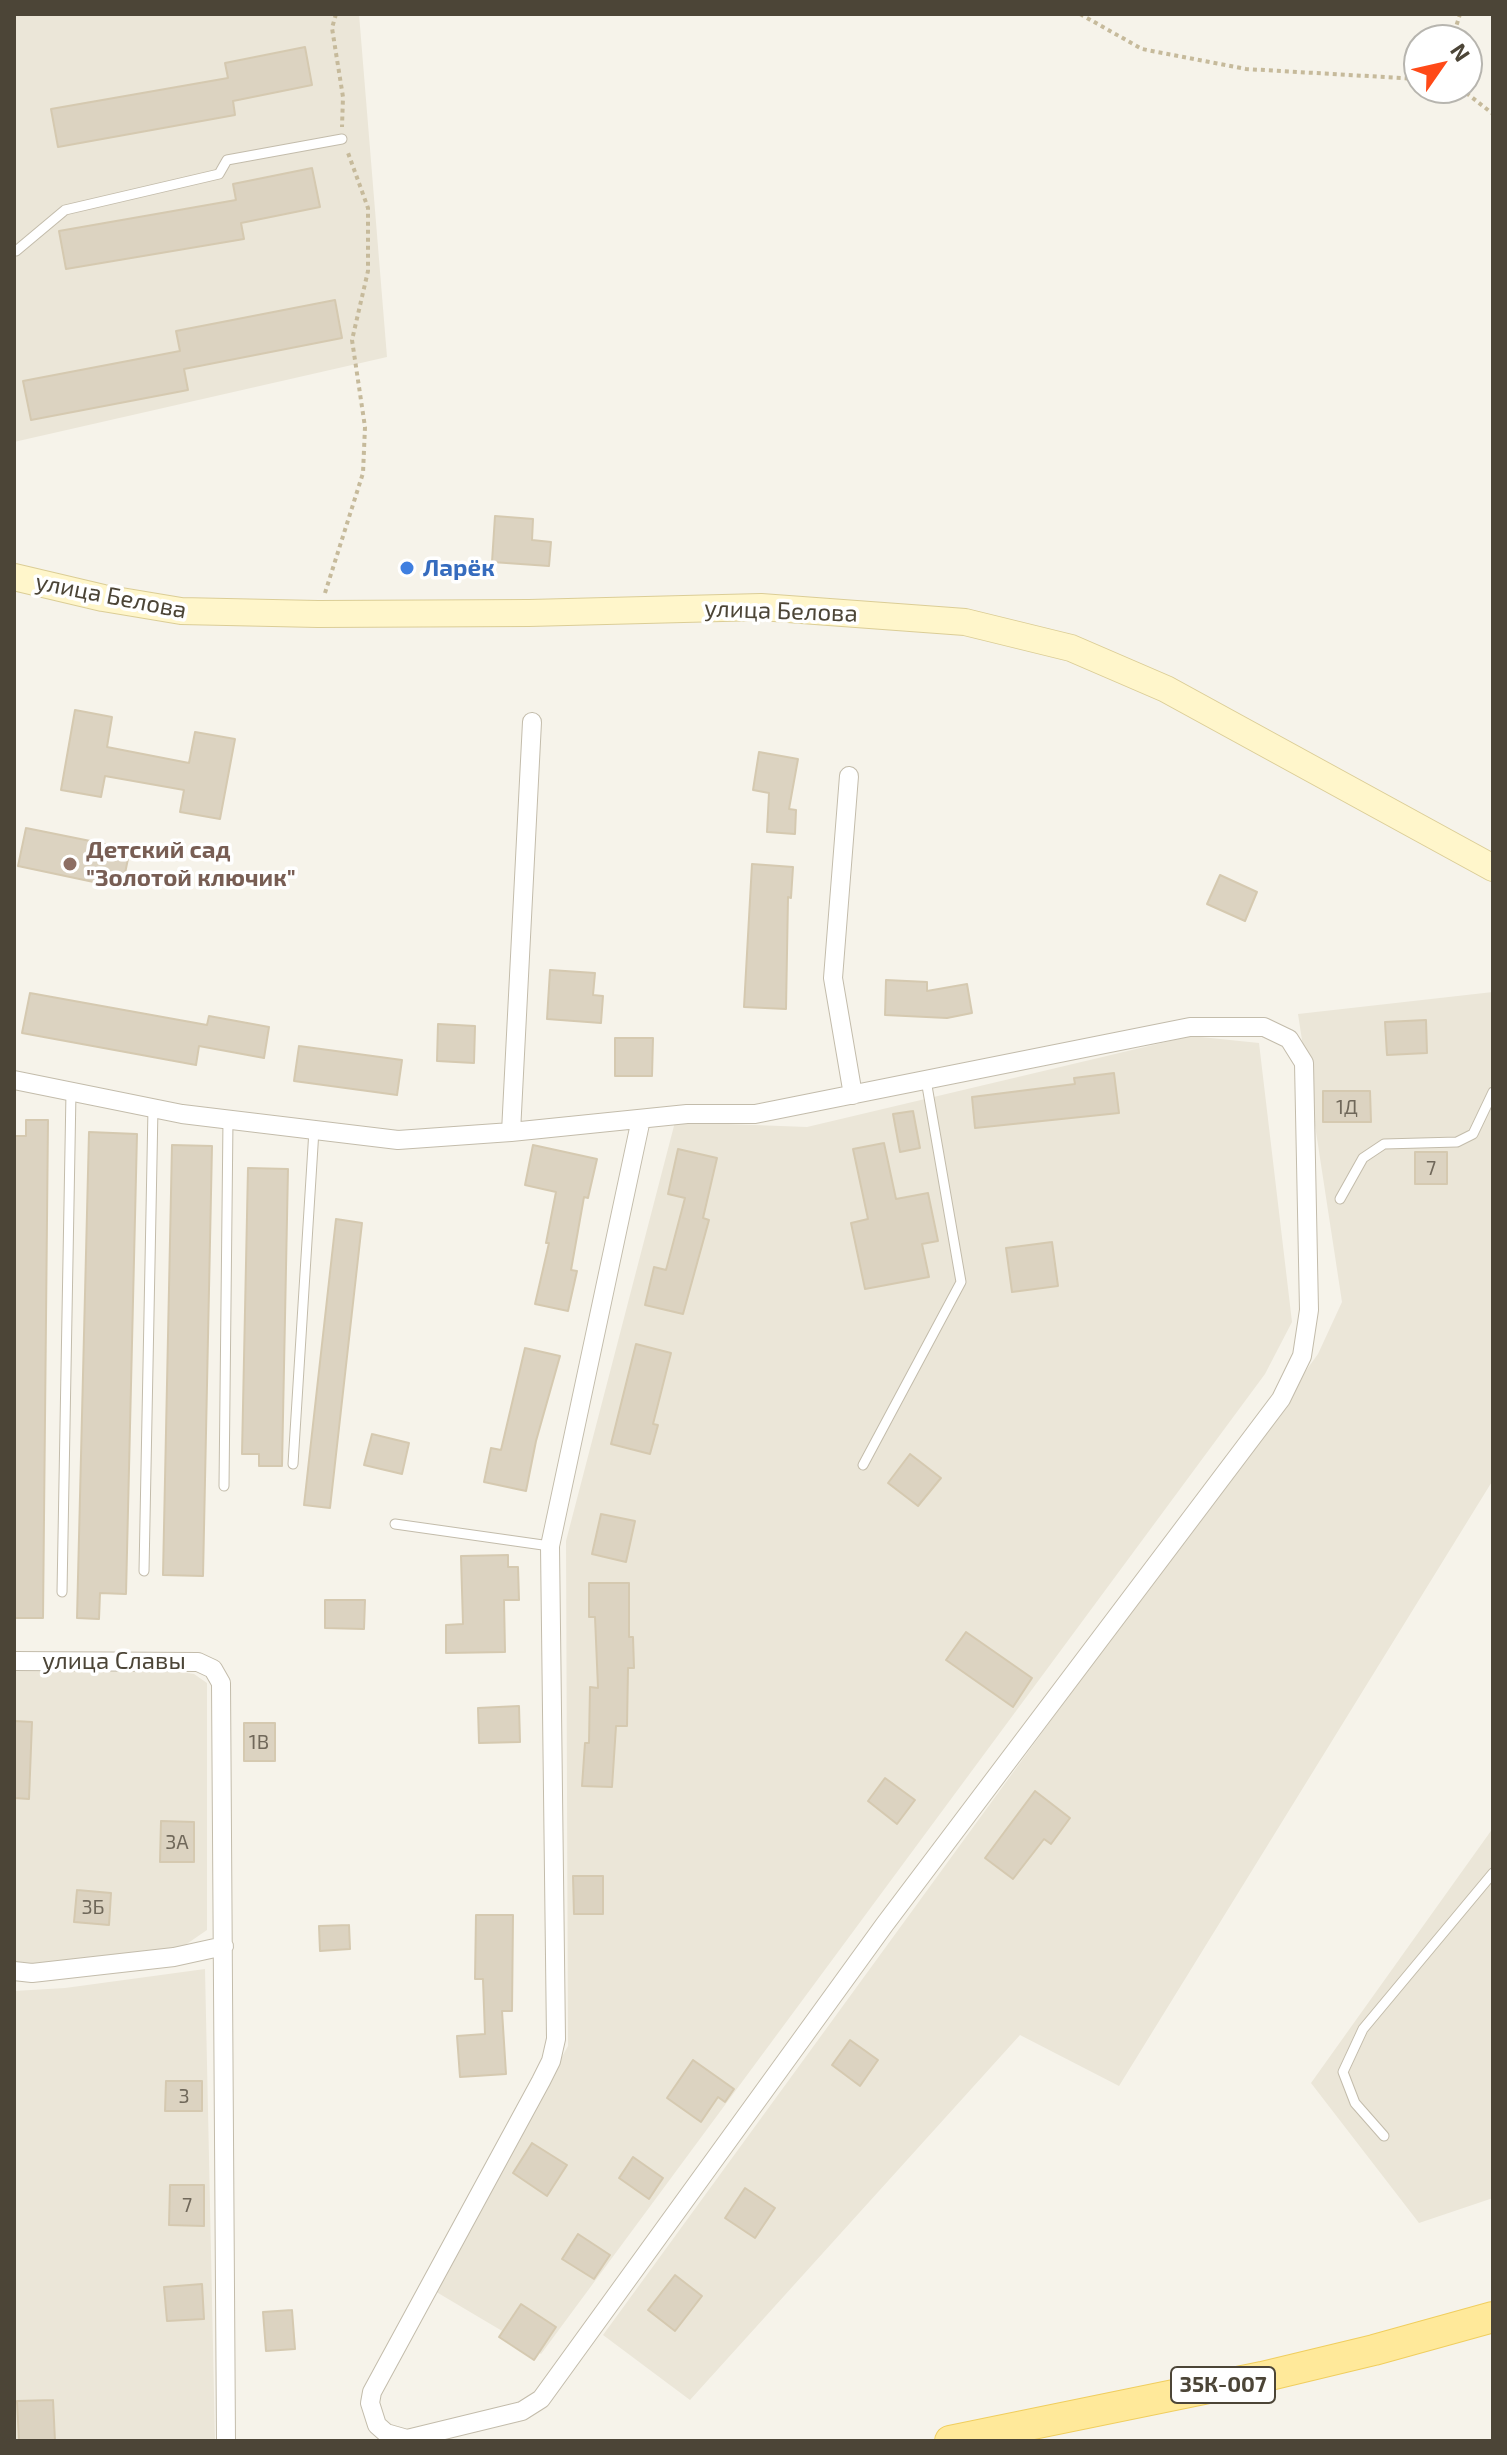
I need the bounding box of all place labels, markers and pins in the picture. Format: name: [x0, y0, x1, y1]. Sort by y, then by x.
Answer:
place label: Ларёк: [423, 554, 495, 582]
marker: Ларёк: [398, 559, 416, 577]
place label: Детский сад "Золотой ключик": [86, 836, 296, 892]
marker: Детский сад "Золотой ключик": [61, 855, 79, 873]

